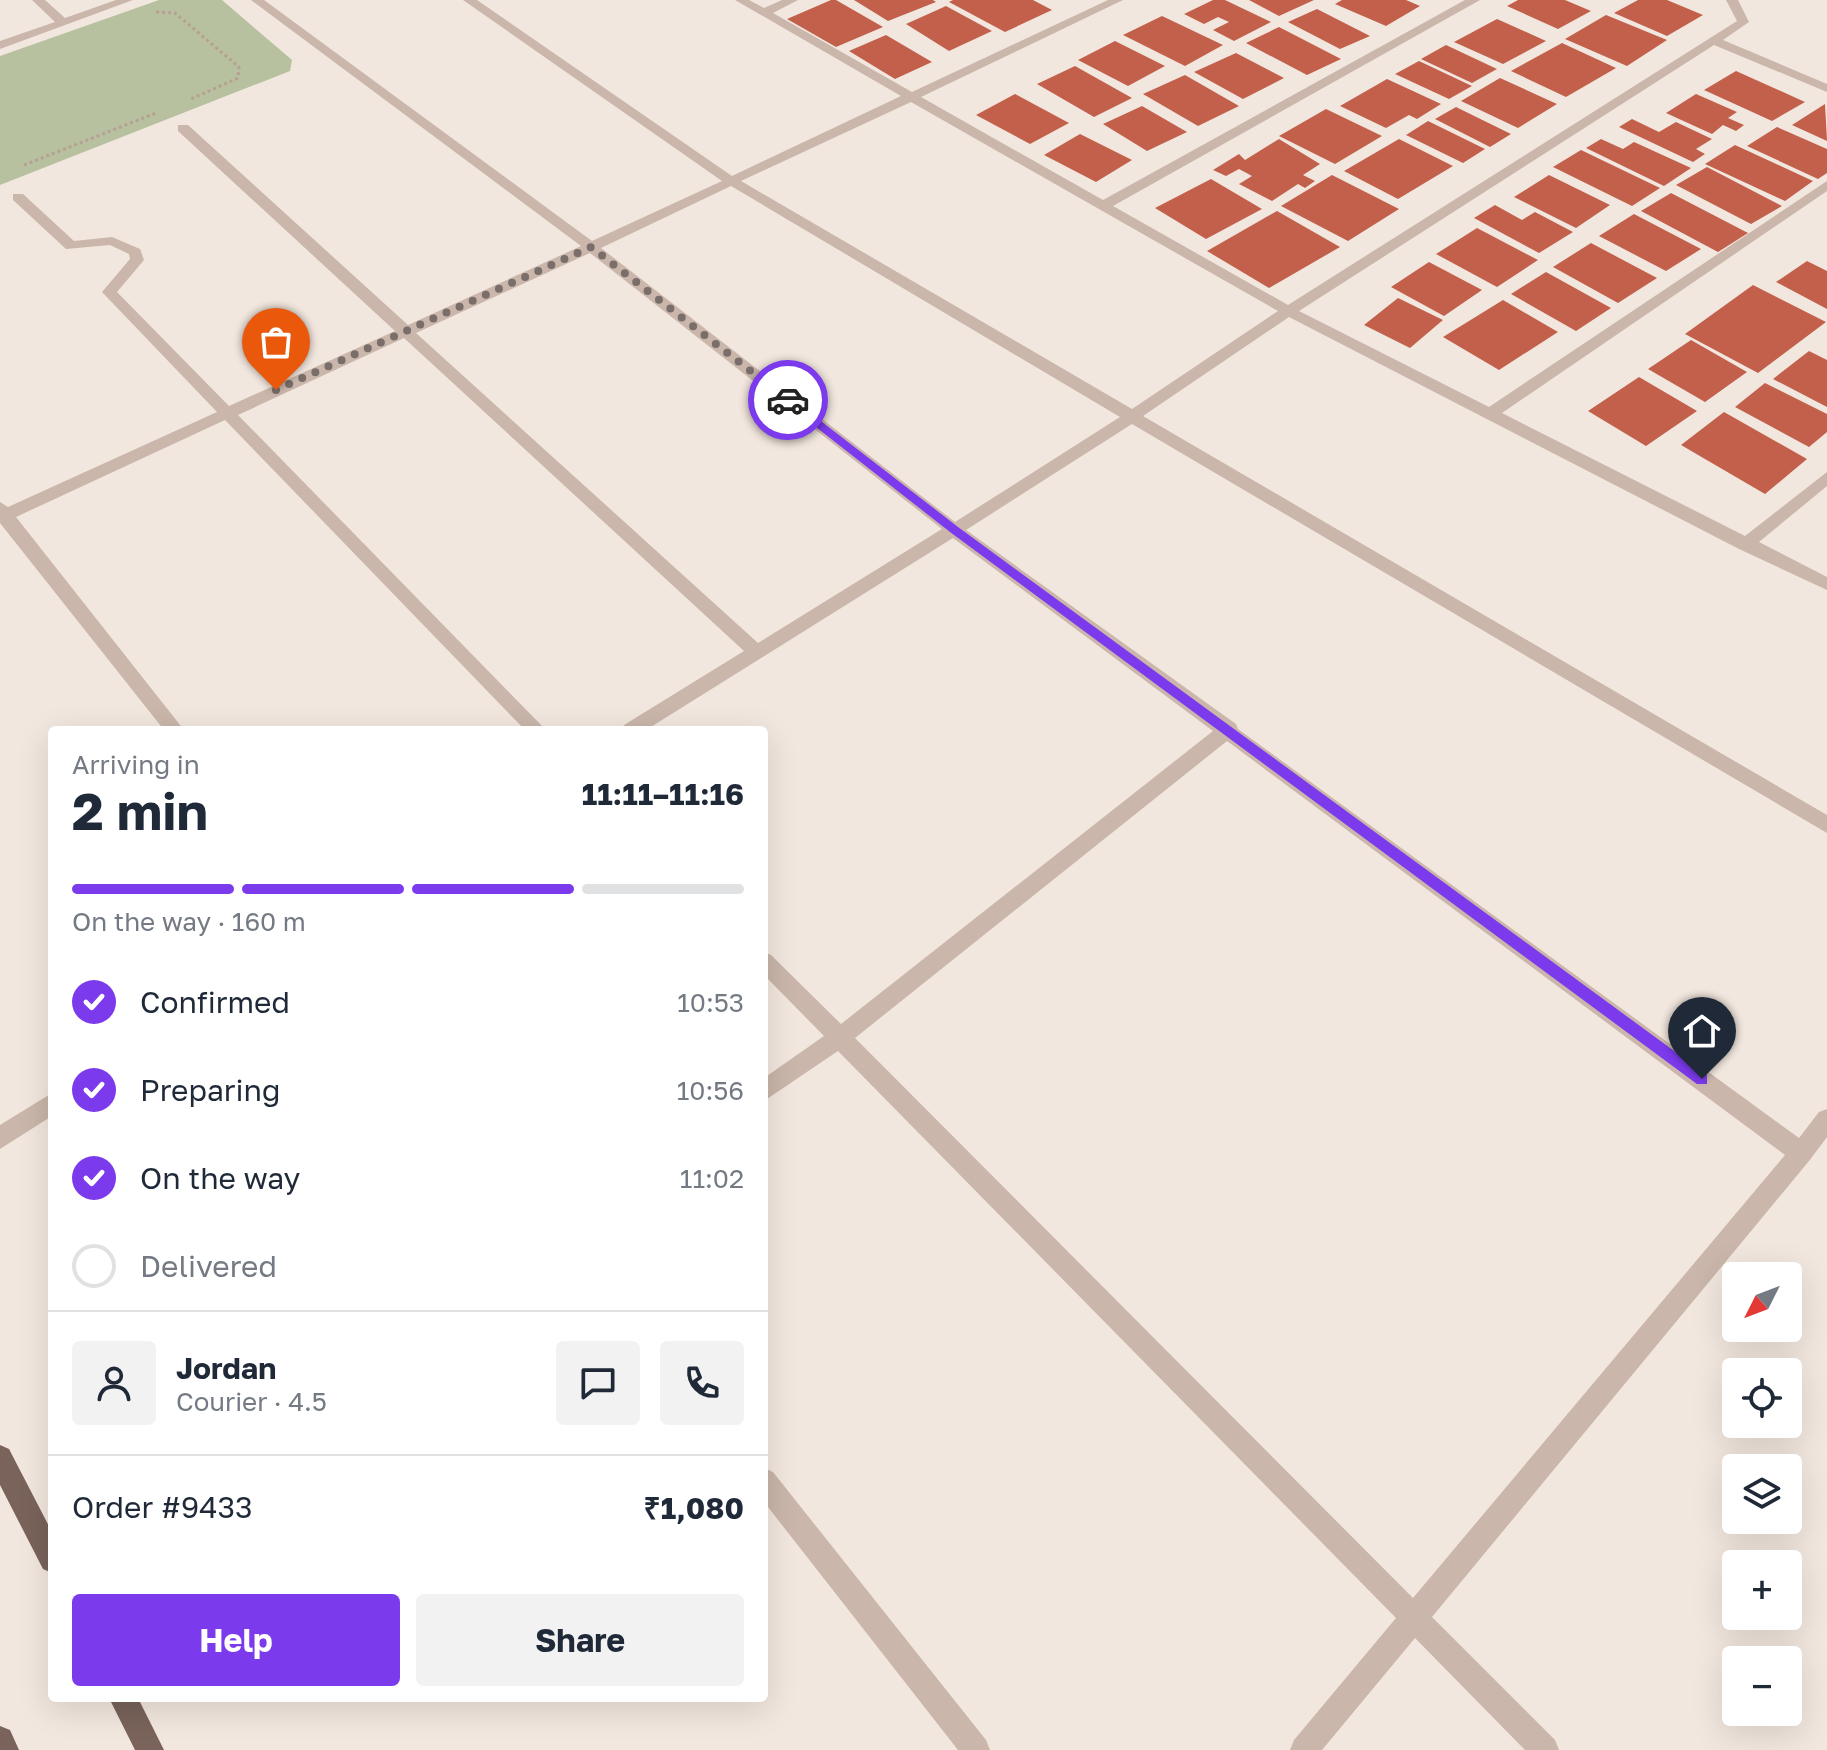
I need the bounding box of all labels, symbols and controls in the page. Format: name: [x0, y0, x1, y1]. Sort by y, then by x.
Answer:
pin: [242, 308, 310, 390]
icon: bag: [254, 320, 298, 364]
courier: [748, 360, 828, 440]
icon: car: [766, 378, 810, 422]
text: Arriving in: [72, 749, 200, 780]
text: 11:11–11:16: [582, 776, 744, 812]
text: 2 min: [72, 779, 208, 841]
text: On the way · 160 m: [72, 906, 306, 937]
icon: check: [72, 980, 116, 1024]
text: Confirmed: [140, 984, 290, 1020]
text: 10:53: [677, 987, 744, 1018]
pin: [1668, 997, 1736, 1079]
icon: home: [1680, 1009, 1724, 1053]
icon: check: [72, 1068, 116, 1112]
text: Preparing: [140, 1072, 281, 1108]
text: 10:56: [677, 1075, 744, 1106]
icon: check: [72, 1156, 116, 1200]
text: On the way: [140, 1160, 300, 1196]
text: 11:02: [680, 1163, 744, 1194]
text: Delivered: [140, 1248, 277, 1284]
north arrow: [1722, 1262, 1802, 1342]
map controls: [1722, 1262, 1802, 1726]
button: person: [72, 1341, 156, 1425]
button: chat: [556, 1341, 640, 1425]
button: phone: [660, 1341, 744, 1425]
text: Jordan: [176, 1350, 276, 1386]
button: locate: [1722, 1358, 1802, 1438]
text: Courier · 4.5: [176, 1386, 327, 1417]
button: layers: [1722, 1454, 1802, 1534]
text: Order #9433: [72, 1489, 253, 1525]
text: ₹1,080: [644, 1490, 744, 1526]
button: +: [1722, 1550, 1802, 1630]
button: Help: [72, 1594, 400, 1686]
button: Share: [416, 1594, 744, 1686]
button: −: [1722, 1646, 1802, 1726]

